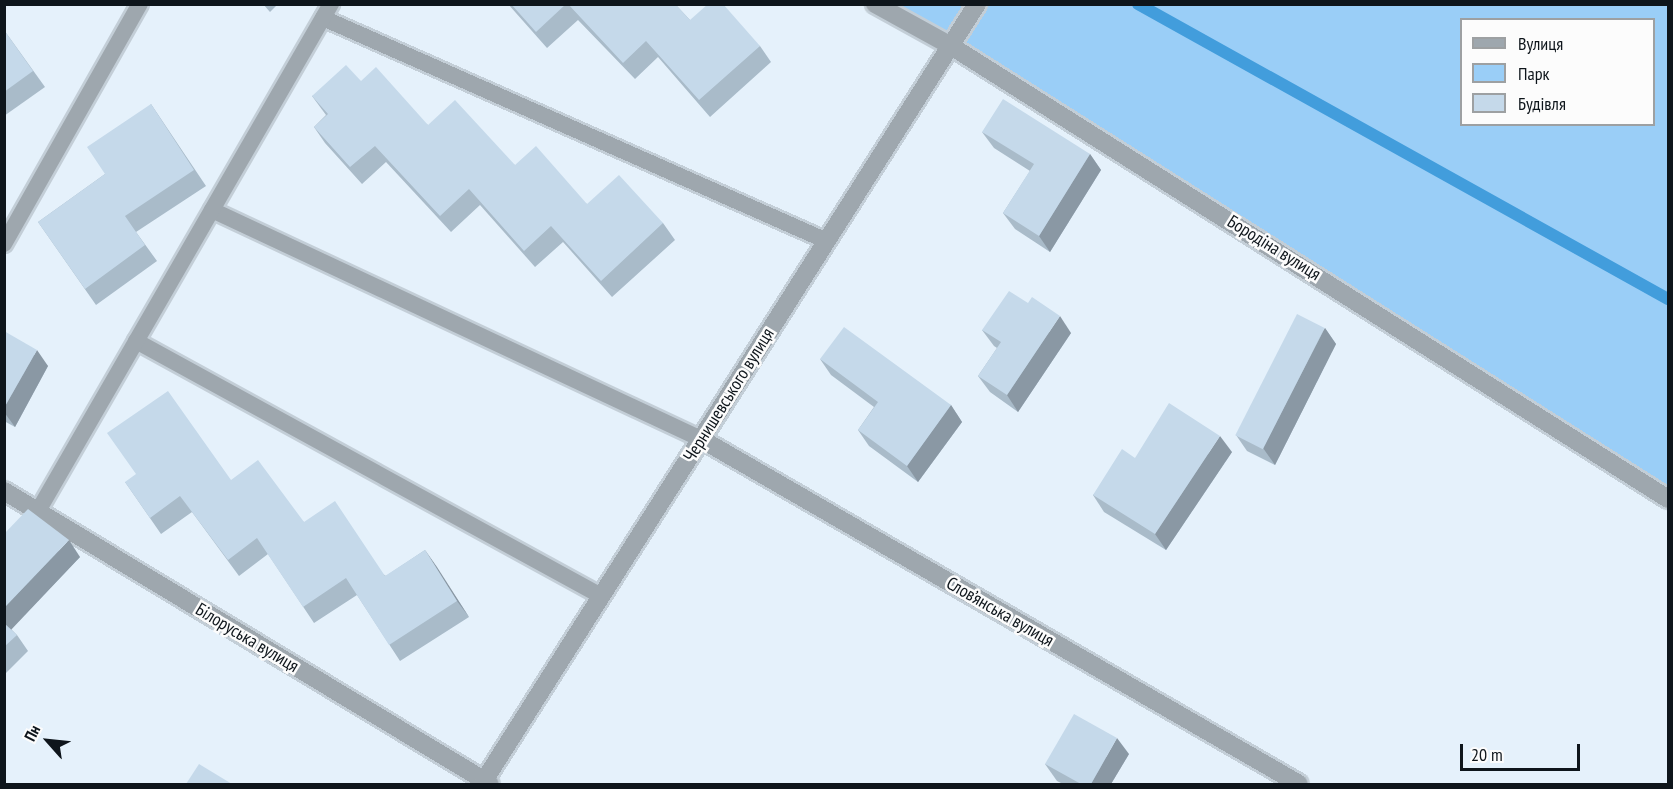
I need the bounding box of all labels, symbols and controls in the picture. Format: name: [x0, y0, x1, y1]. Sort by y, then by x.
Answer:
legend: [1460, 18, 1655, 126]
text: Вулиця: [1518, 32, 1563, 55]
text: Парк: [1518, 62, 1549, 85]
text: Будівля: [1518, 92, 1566, 115]
street label: Бородіна вулиця: [1223, 211, 1325, 285]
street label: Чернишевського вулиця: [679, 324, 779, 466]
street label: Слов’янська вулиця: [942, 573, 1058, 651]
street label: Білоруська вулиця: [192, 599, 302, 677]
north arrow: [18, 711, 78, 771]
text: Пн: [20, 721, 44, 744]
scale bar: [1463, 732, 1583, 770]
text: 20 m: [1471, 743, 1503, 766]

